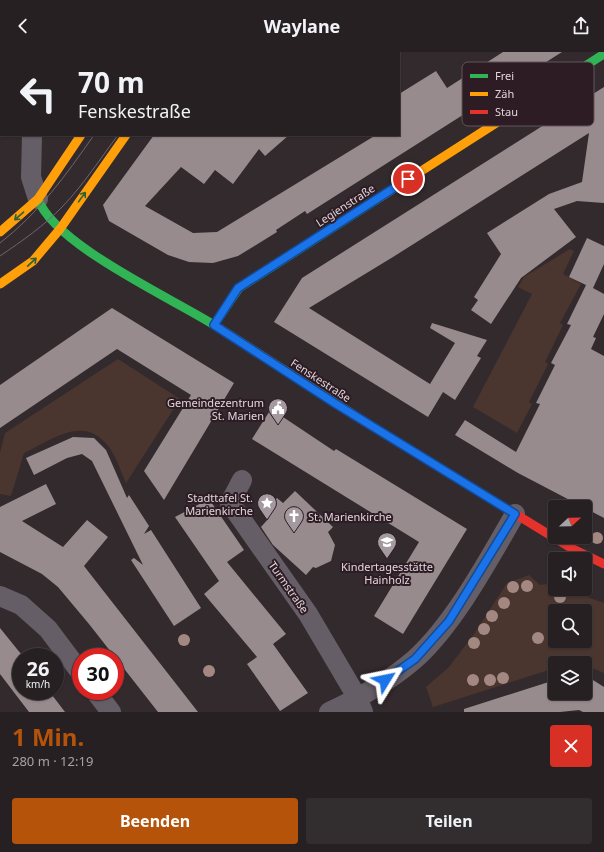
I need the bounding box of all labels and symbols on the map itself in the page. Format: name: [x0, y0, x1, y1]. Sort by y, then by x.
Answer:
legend: [462, 62, 594, 126]
text: Frei: [495, 68, 514, 83]
text: Zäh: [495, 86, 514, 101]
text: Stau: [495, 104, 518, 119]
pin: [391, 162, 425, 196]
street label: Legienstraße: [313, 180, 377, 230]
one-way arrow: [78, 192, 87, 203]
one-way arrow: [15, 211, 25, 220]
one-way arrow: [27, 257, 37, 266]
street label: Fenskestraße: [288, 355, 354, 405]
place label: Gemeindezentrum St. Marien: [167, 395, 264, 423]
public building icon: Gemeindezentrum St. Marien: [267, 397, 289, 425]
place label: Stadttafel St. Marienkirche: [185, 490, 253, 518]
place icon: Stadttafel St. Marienkirche: [256, 492, 278, 520]
north arrow: [548, 500, 592, 544]
church icon: St. Marienkirche: [283, 505, 305, 533]
place label: St. Marienkirche: [308, 509, 392, 524]
school or university icon: Kindertagesstätte Hainholz: [376, 531, 398, 559]
street label: Turmstraße: [266, 558, 312, 616]
place label: Kindertagesstätte Hainholz: [341, 559, 433, 587]
speed limit sign: 30: [72, 648, 124, 700]
position arrow: [364, 659, 406, 701]

